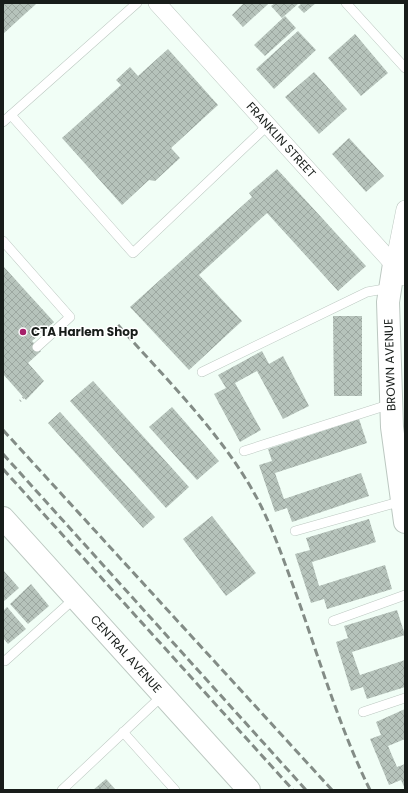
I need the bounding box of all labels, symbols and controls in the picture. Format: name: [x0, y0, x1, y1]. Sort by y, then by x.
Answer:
street label: FRANKLIN STREET: [243, 98, 320, 182]
street label: BROWN AVENUE: [379, 318, 400, 412]
place label: CTA Harlem Shop: [31, 323, 138, 340]
marker: CTA Harlem Shop: [18, 327, 28, 337]
street label: CENTRAL AVENUE: [87, 611, 166, 696]

